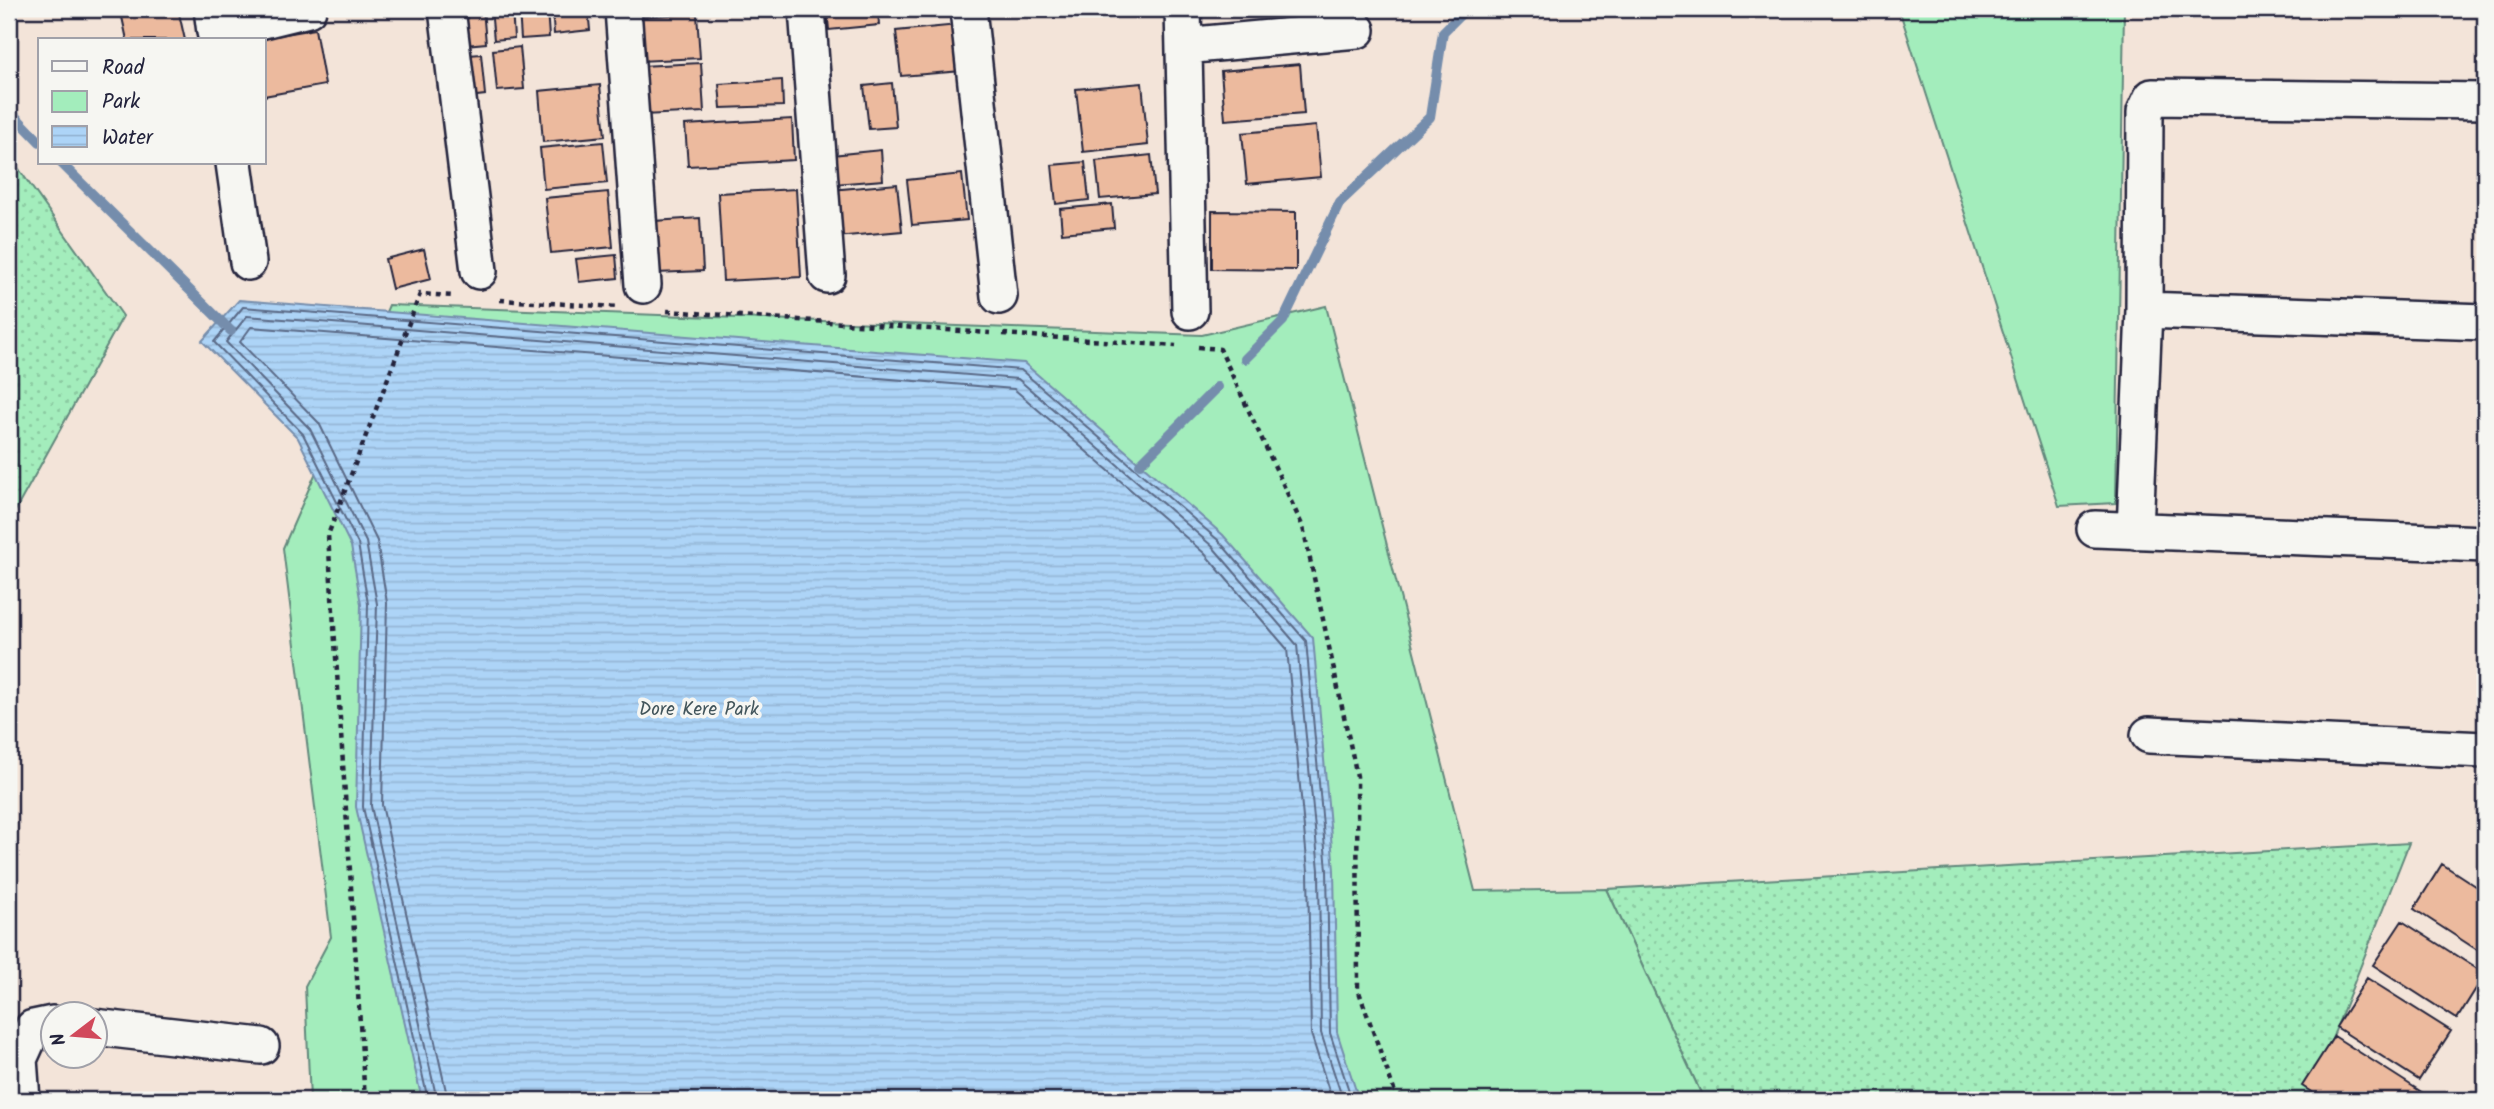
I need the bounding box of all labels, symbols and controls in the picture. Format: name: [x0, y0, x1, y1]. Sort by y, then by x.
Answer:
legend: [38, 38, 266, 164]
text: Road: [102, 52, 145, 85]
text: Park: [102, 86, 140, 119]
text: Water: [102, 122, 154, 155]
park label: Dore Kere Park: [639, 695, 759, 725]
north arrow: [38, 1000, 108, 1070]
text: N: [44, 1029, 76, 1049]

